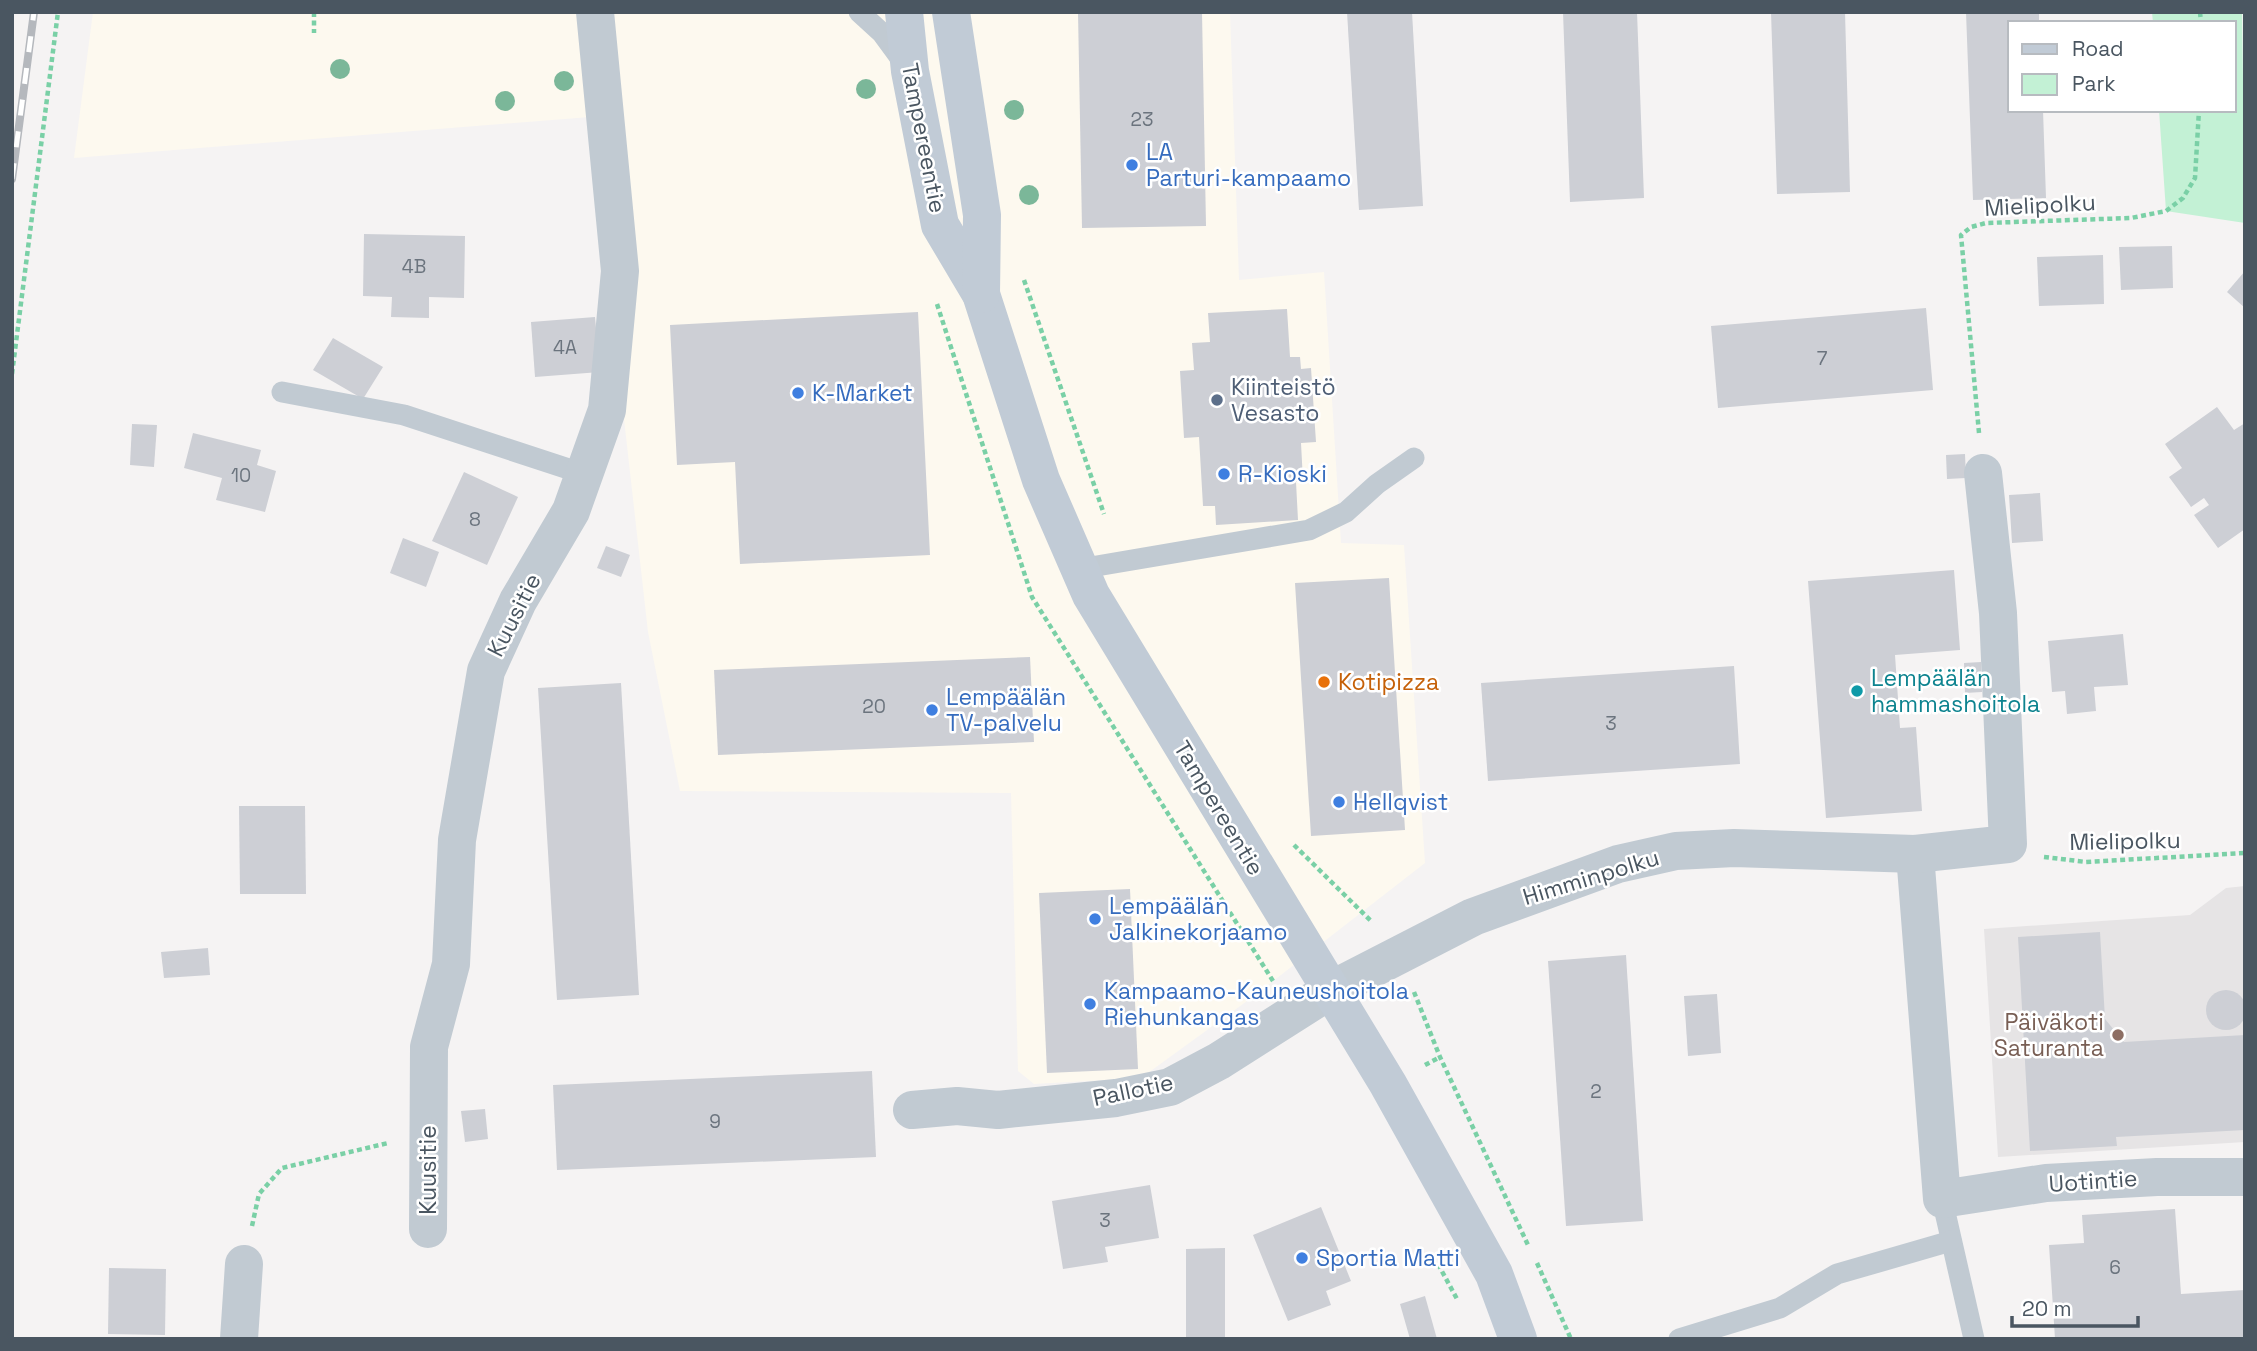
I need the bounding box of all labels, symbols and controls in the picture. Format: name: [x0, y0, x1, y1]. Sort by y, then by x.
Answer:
legend: [2008, 21, 2236, 112]
text: Road: [2072, 35, 2124, 62]
street label: Tampereentie: [895, 61, 953, 215]
text: Park: [2072, 70, 2116, 97]
house number: 23: [1131, 107, 1153, 132]
place label: LA Parturi-kampaamo: [1146, 137, 1351, 193]
marker: LA Parturi-kampaamo: [1124, 157, 1140, 173]
street label: Mielipolku: [1984, 187, 2096, 223]
house number: 4B: [402, 254, 426, 279]
house number: 4A: [553, 335, 577, 360]
house number: 7: [1817, 346, 1828, 371]
place label: Kiinteistö Vesasto: [1231, 372, 1336, 428]
place label: K-Market: [812, 378, 913, 408]
marker: K-Market: [790, 385, 806, 401]
marker: Kiinteistö Vesasto: [1209, 392, 1225, 408]
place label: R-Kioski: [1238, 459, 1327, 489]
house number: 10: [231, 463, 251, 488]
marker: R-Kioski: [1216, 466, 1232, 482]
house number: 8: [469, 507, 481, 532]
street label: Kuusitie: [480, 568, 548, 662]
place label: Lempäälän hammashoitola: [1871, 663, 2040, 719]
place label: Kotipizza: [1338, 667, 1439, 697]
marker: Kotipizza: [1316, 674, 1332, 690]
place label: Lempäälän TV-palvelu: [946, 682, 1066, 738]
marker: Lempäälän hammashoitola: [1849, 683, 1865, 699]
house number: 20: [862, 694, 886, 719]
marker: Lempäälän TV-palvelu: [924, 702, 940, 718]
house number: 3: [1605, 711, 1617, 736]
street label: Tampereentie: [1167, 735, 1271, 881]
place label: Hellqvist: [1353, 787, 1448, 817]
marker: Hellqvist: [1331, 794, 1347, 810]
street label: Mielipolku: [2069, 825, 2181, 857]
street label: Himminpolku: [1519, 842, 1663, 912]
place label: Lempäälän Jalkinekorjaamo: [1109, 891, 1287, 947]
marker: Lempäälän Jalkinekorjaamo: [1087, 911, 1103, 927]
place label: Kampaamo-Kauneushoitola Riehunkangas: [1104, 976, 1409, 1032]
marker: Kampaamo-Kauneushoitola Riehunkangas: [1082, 996, 1098, 1012]
place label: Päiväkoti Saturanta: [1994, 1007, 2104, 1063]
marker: Päiväkoti Saturanta: [2110, 1027, 2126, 1043]
street label: Pallotie: [1090, 1067, 1176, 1113]
house number: 2: [1590, 1079, 1602, 1104]
house number: 9: [709, 1109, 721, 1134]
street label: Kuusitie: [413, 1125, 443, 1215]
street label: Uotintie: [2048, 1163, 2138, 1199]
house number: 3: [1099, 1208, 1111, 1233]
place label: Sportia Matti: [1316, 1243, 1460, 1273]
marker: Sportia Matti: [1294, 1250, 1310, 1266]
house number: 6: [2109, 1255, 2121, 1280]
scale bar: [2012, 1284, 2138, 1328]
text: 20 m: [2022, 1295, 2072, 1322]

